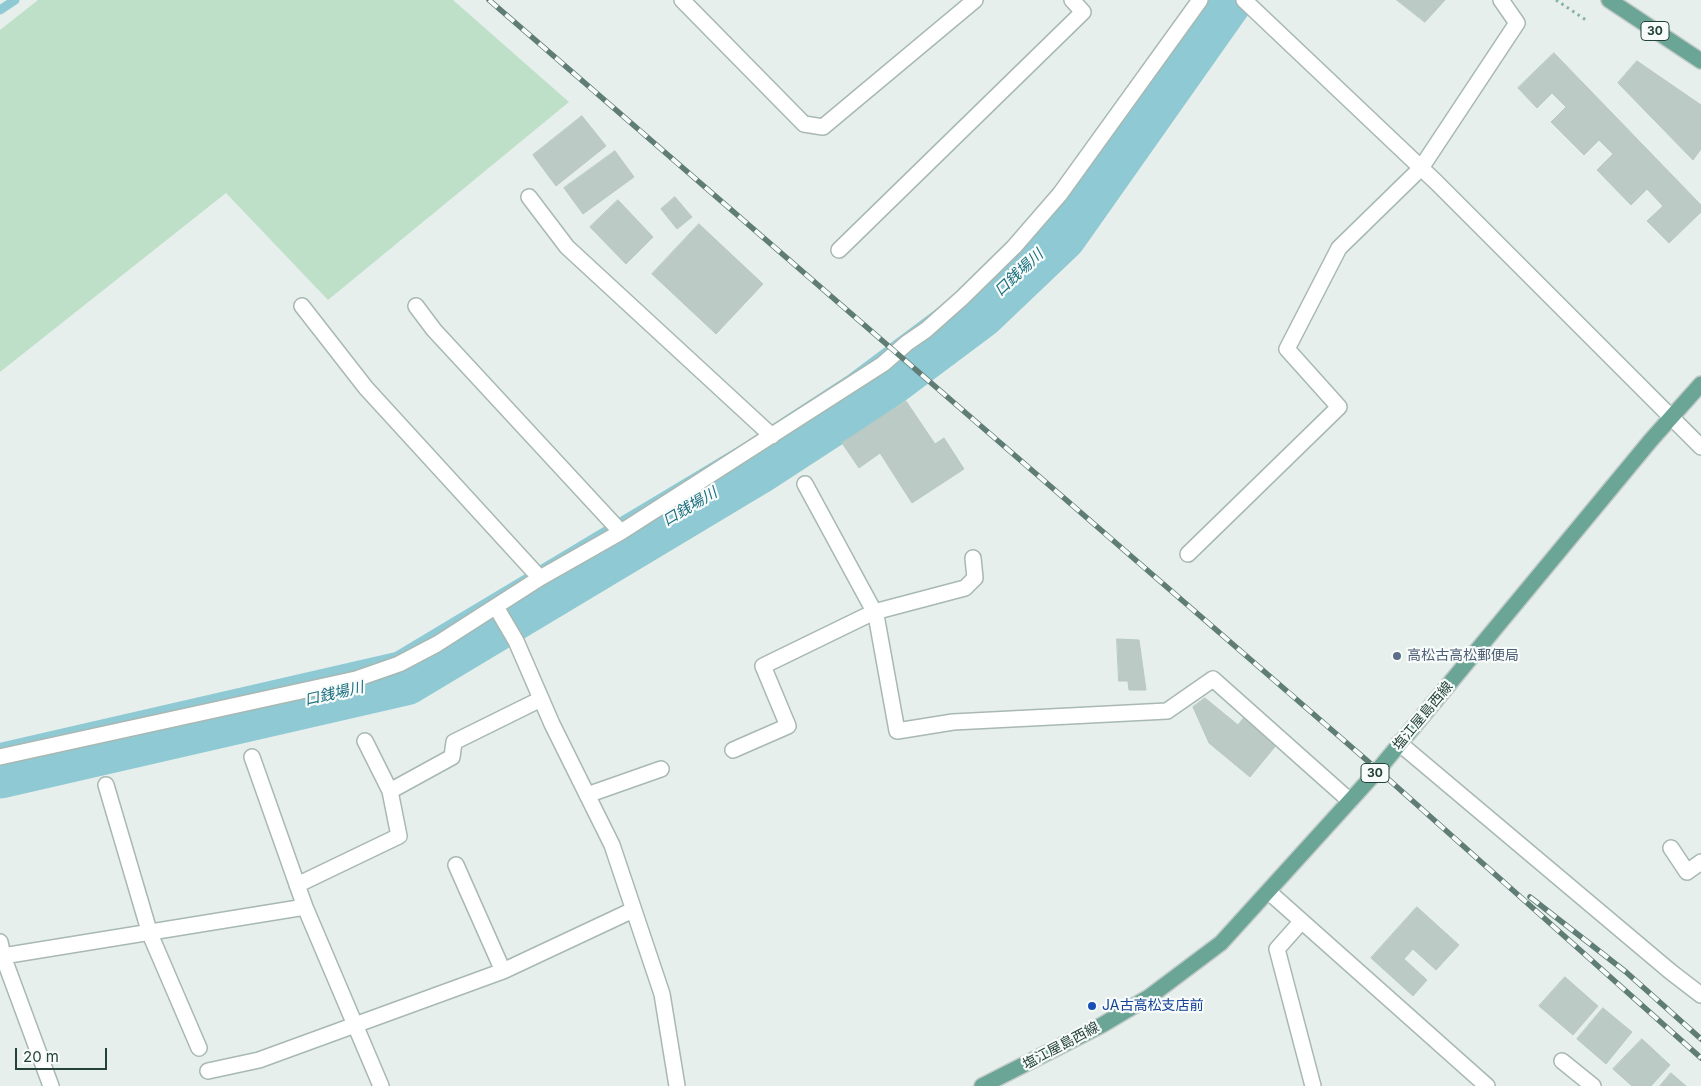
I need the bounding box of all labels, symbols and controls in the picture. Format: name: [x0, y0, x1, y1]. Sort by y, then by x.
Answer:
road number: 30: [1641, 22, 1669, 40]
water label: 口銭場川: [991, 246, 1047, 300]
water label: 口銭場川: [660, 484, 720, 530]
place label: 高松古高松郵便局: [1407, 648, 1519, 664]
marker: 高松古高松郵便局: [1391, 650, 1403, 662]
water label: 口銭場川: [303, 678, 365, 710]
street label: 塩江屋島西線: [1390, 678, 1456, 754]
road number: 30: [1361, 764, 1389, 782]
place label: JA古高松支店前: [1102, 998, 1203, 1014]
marker: JA古高松支店前: [1086, 1000, 1098, 1012]
street label: 塩江屋島西線: [1020, 1019, 1102, 1073]
scale bar: [18, 1038, 110, 1070]
text: 20 m: [23, 1047, 59, 1066]

